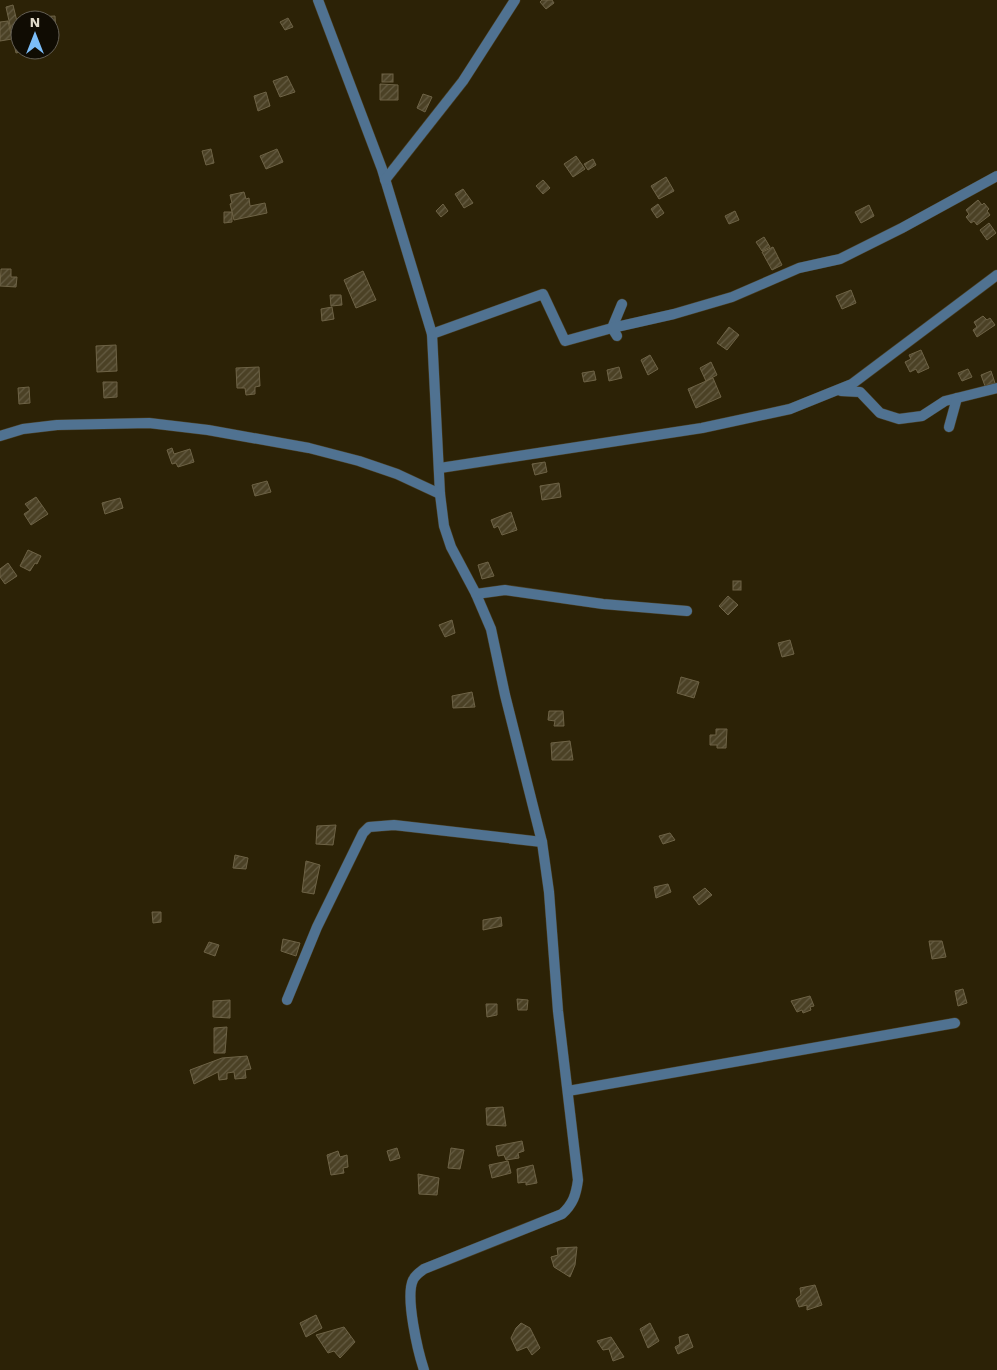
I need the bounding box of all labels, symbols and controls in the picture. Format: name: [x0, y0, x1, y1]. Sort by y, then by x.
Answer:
north arrow: [10, 10, 60, 60]
text: N: [30, 14, 40, 30]

